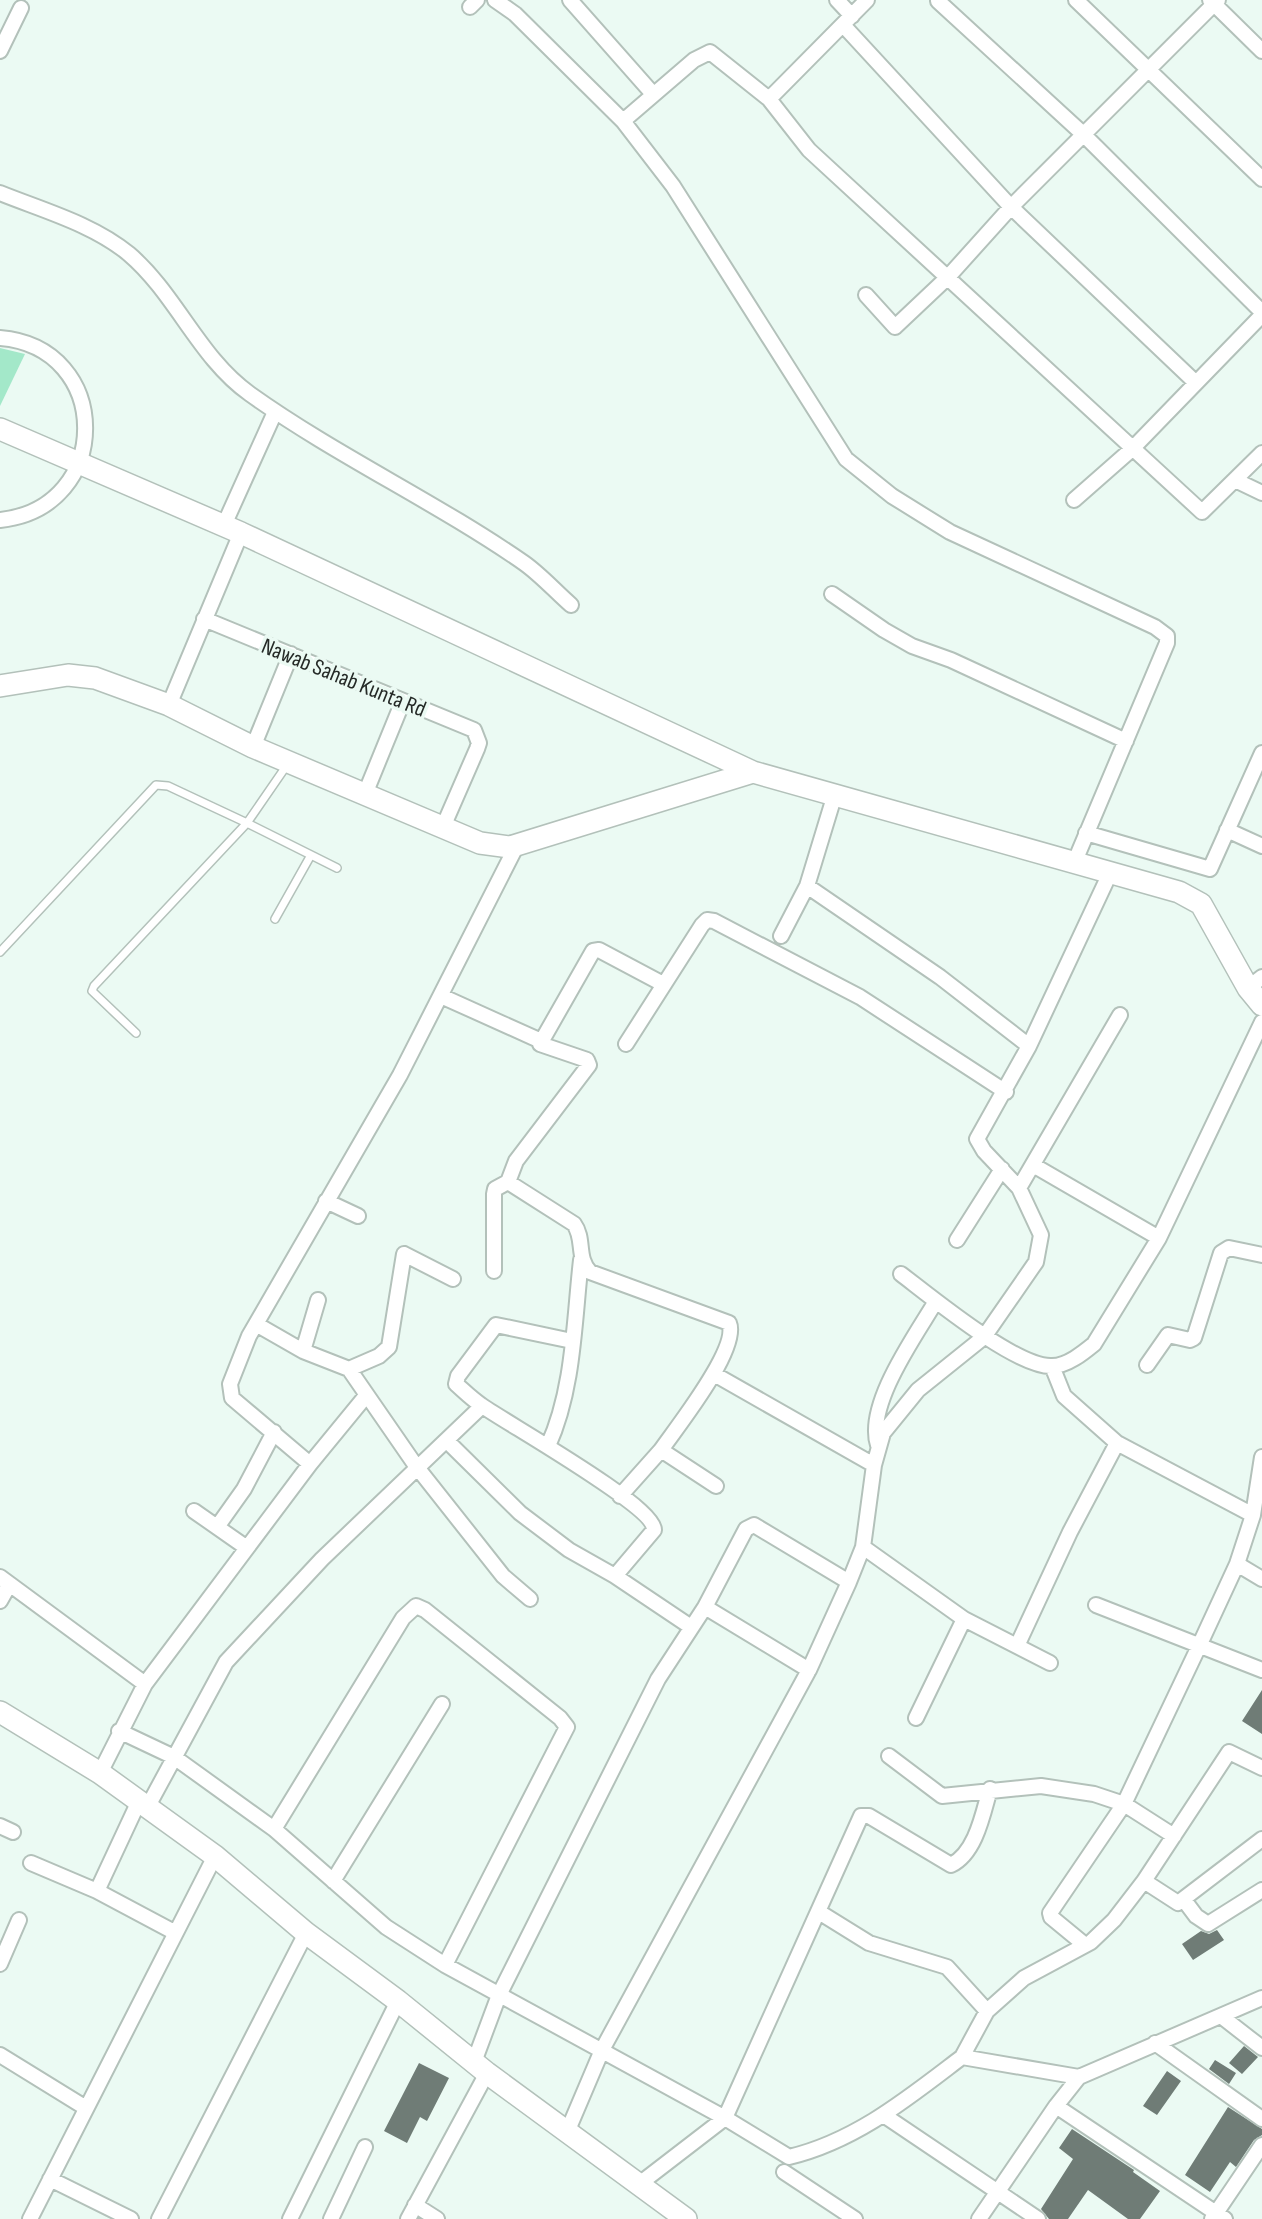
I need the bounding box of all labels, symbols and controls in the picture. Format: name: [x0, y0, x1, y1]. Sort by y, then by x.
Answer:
street label: Nawab Sahab Kunta Rd: [257, 632, 430, 724]

